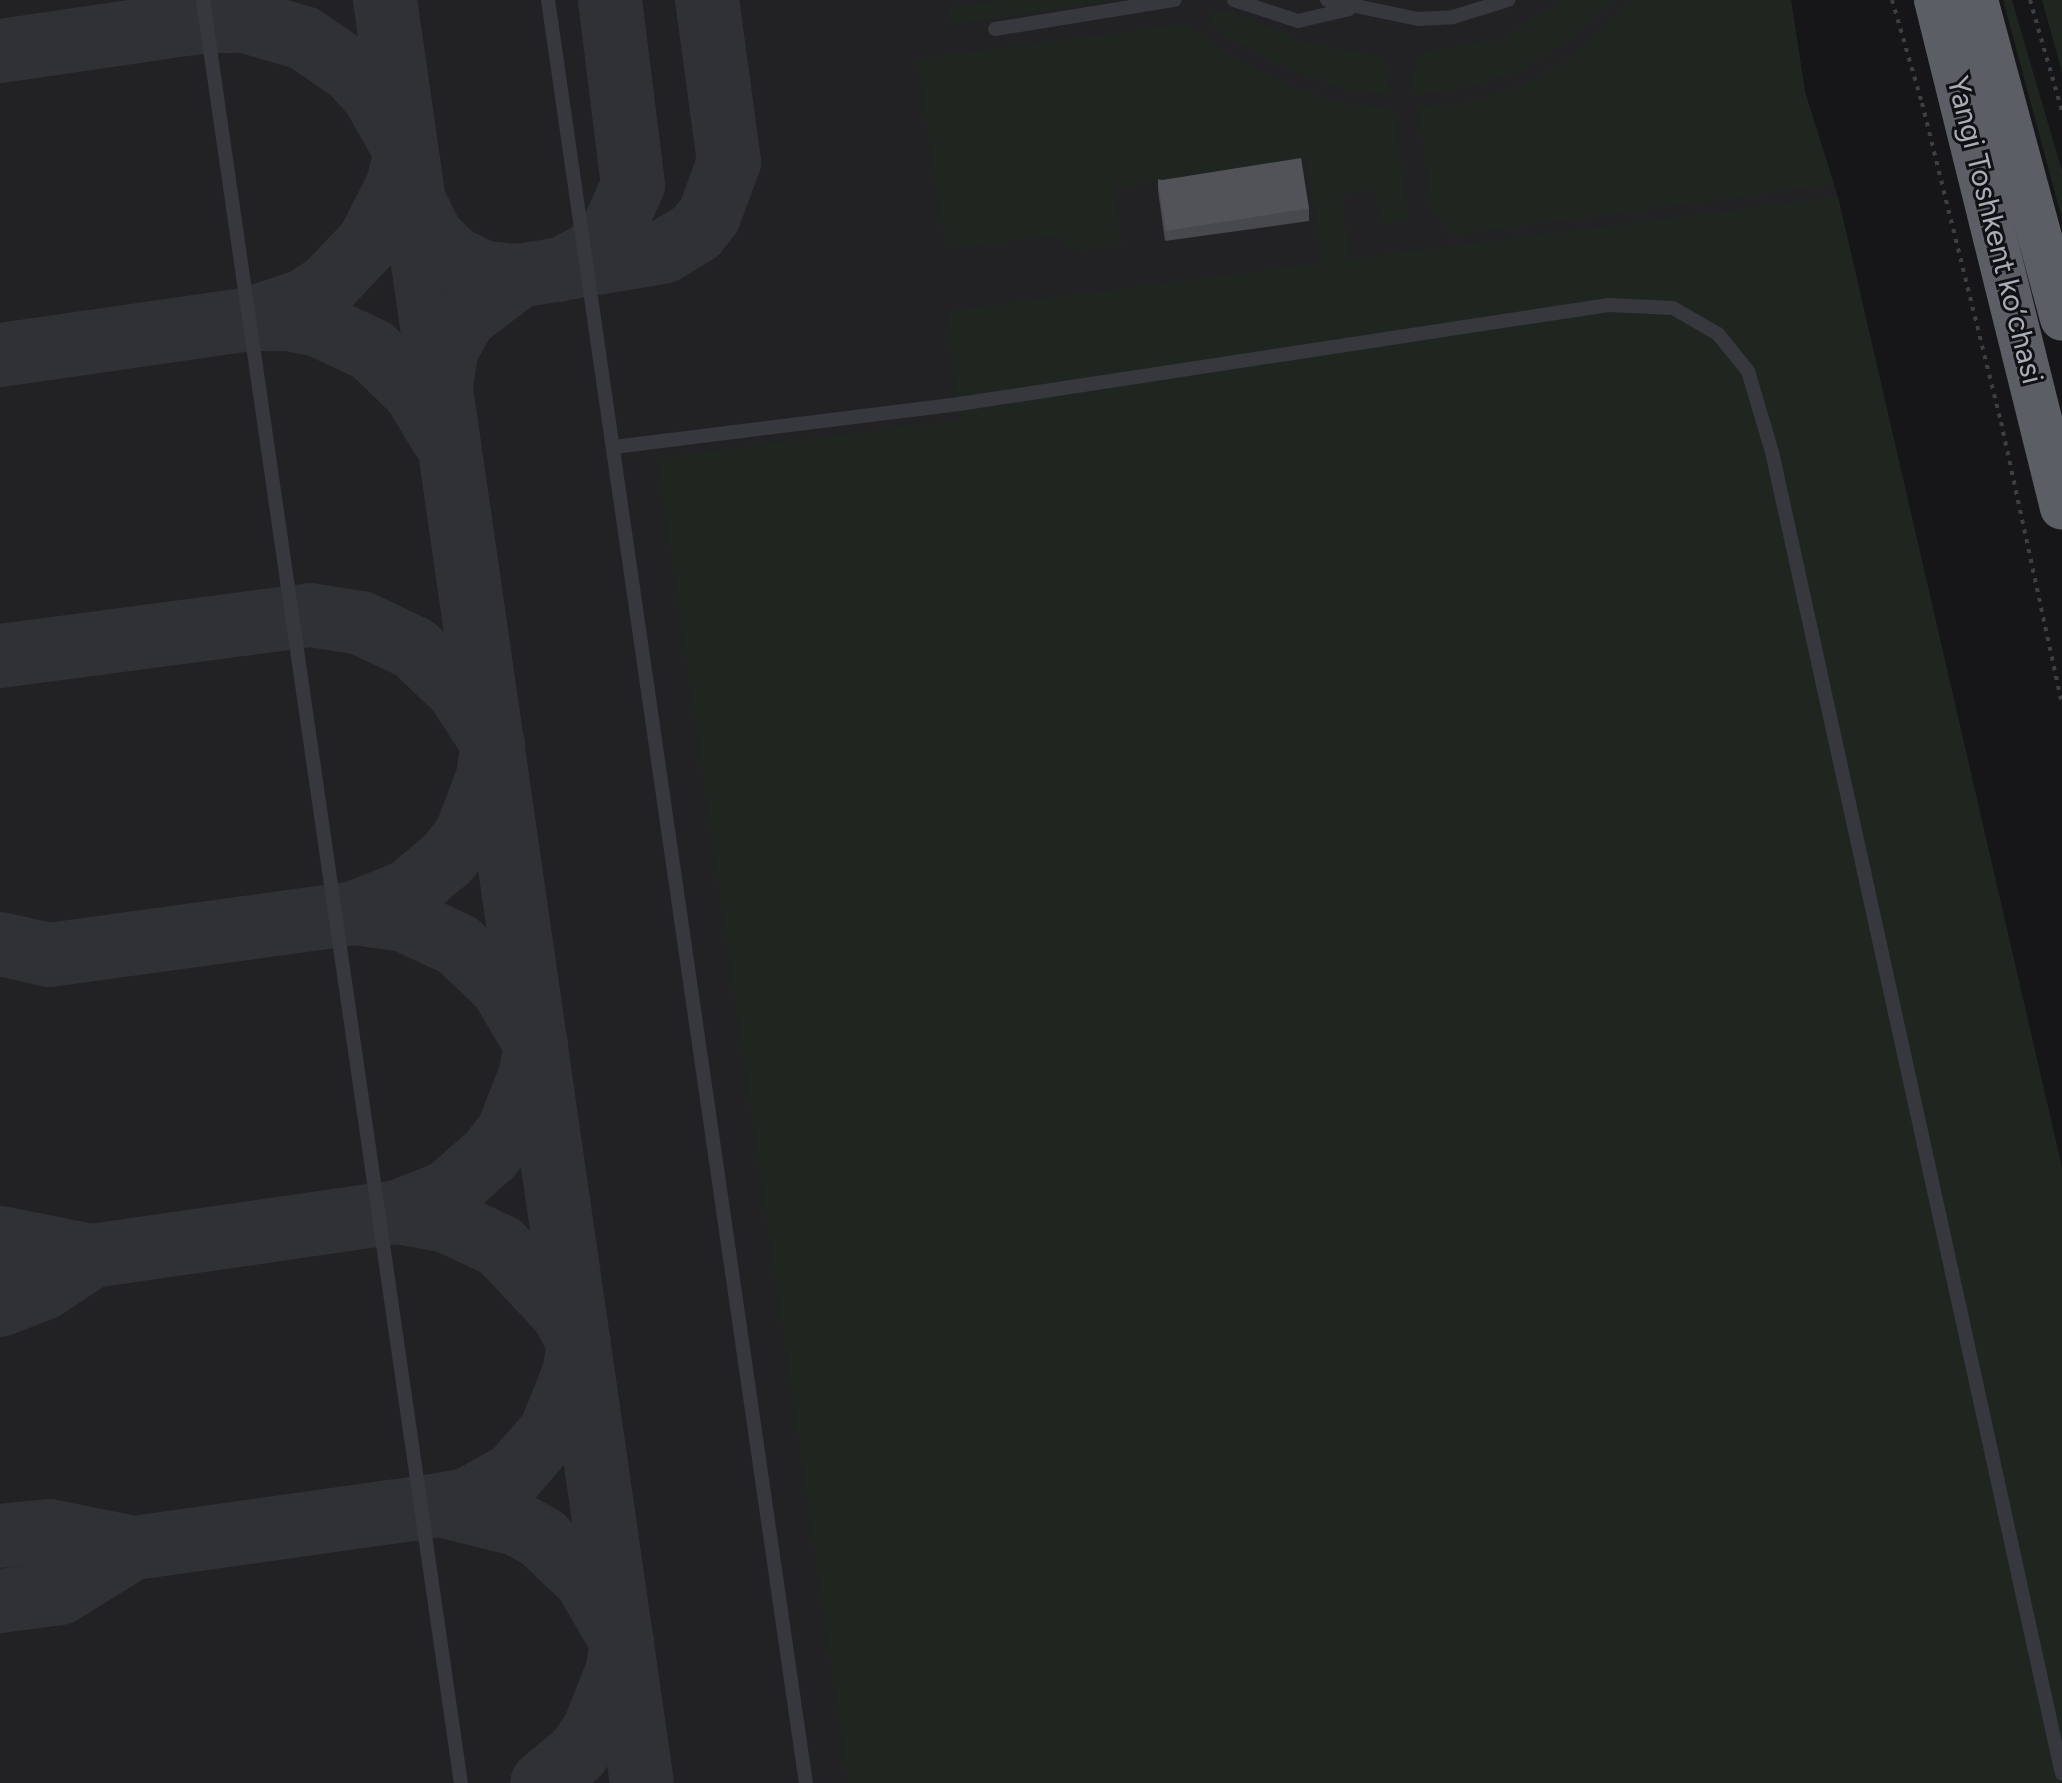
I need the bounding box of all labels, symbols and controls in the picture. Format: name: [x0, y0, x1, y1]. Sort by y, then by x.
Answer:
street label: Yangi Toshkent ko‘chasi: [1939, 73, 2051, 387]

